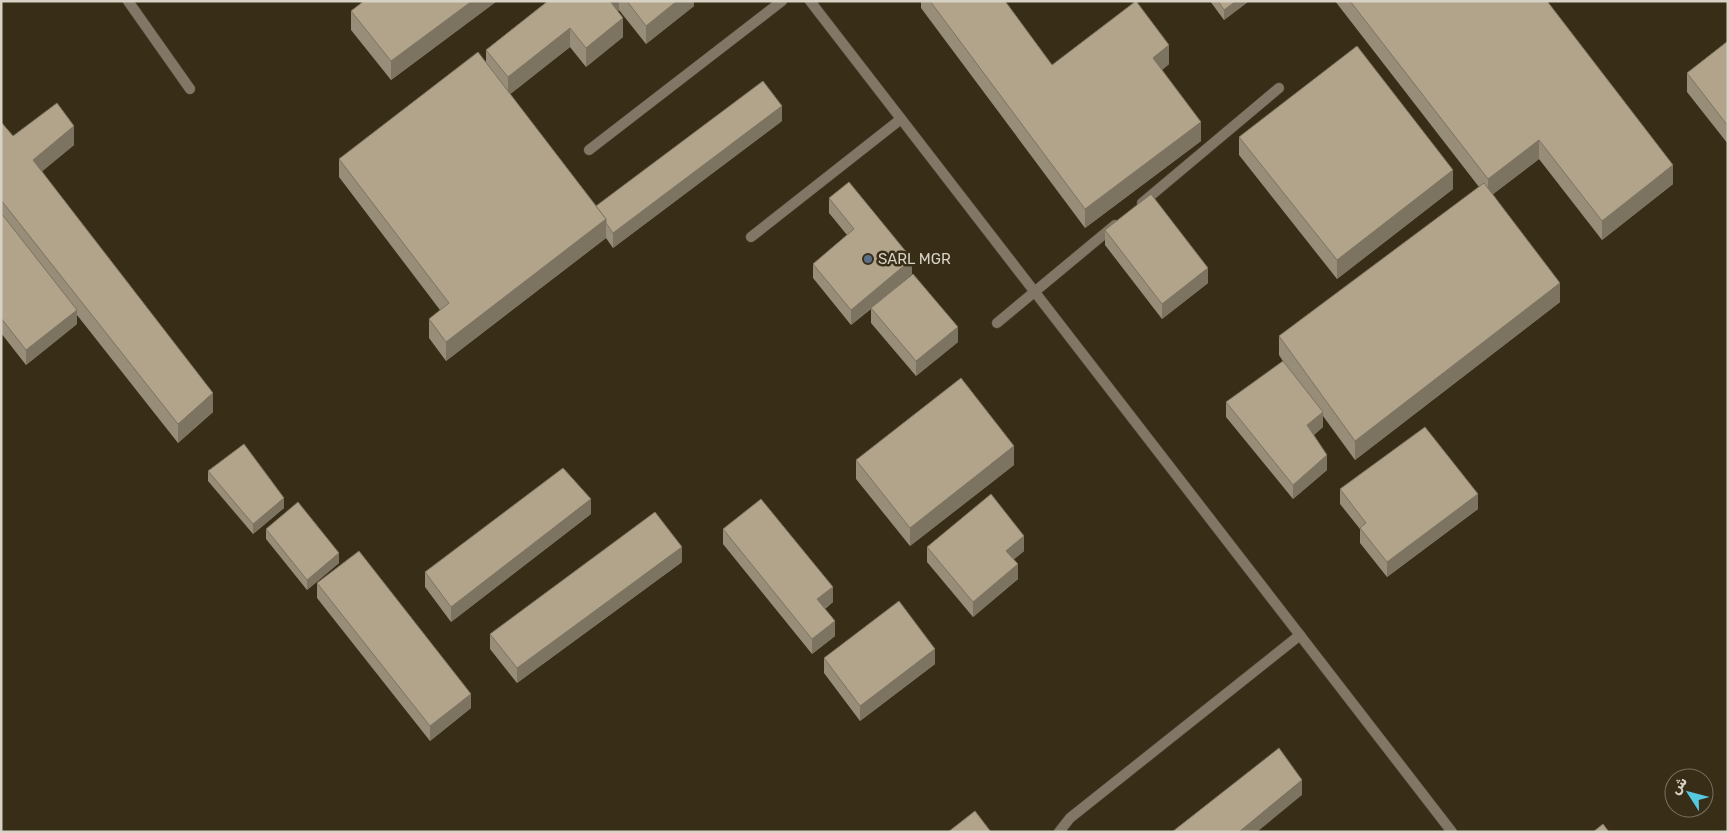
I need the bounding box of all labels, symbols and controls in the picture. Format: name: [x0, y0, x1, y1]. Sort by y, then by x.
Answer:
place label: SARL MGR: [878, 250, 951, 268]
marker: SARL MGR: [862, 253, 874, 265]
north arrow: [1664, 768, 1714, 818]
text: ش: [1667, 773, 1691, 798]

